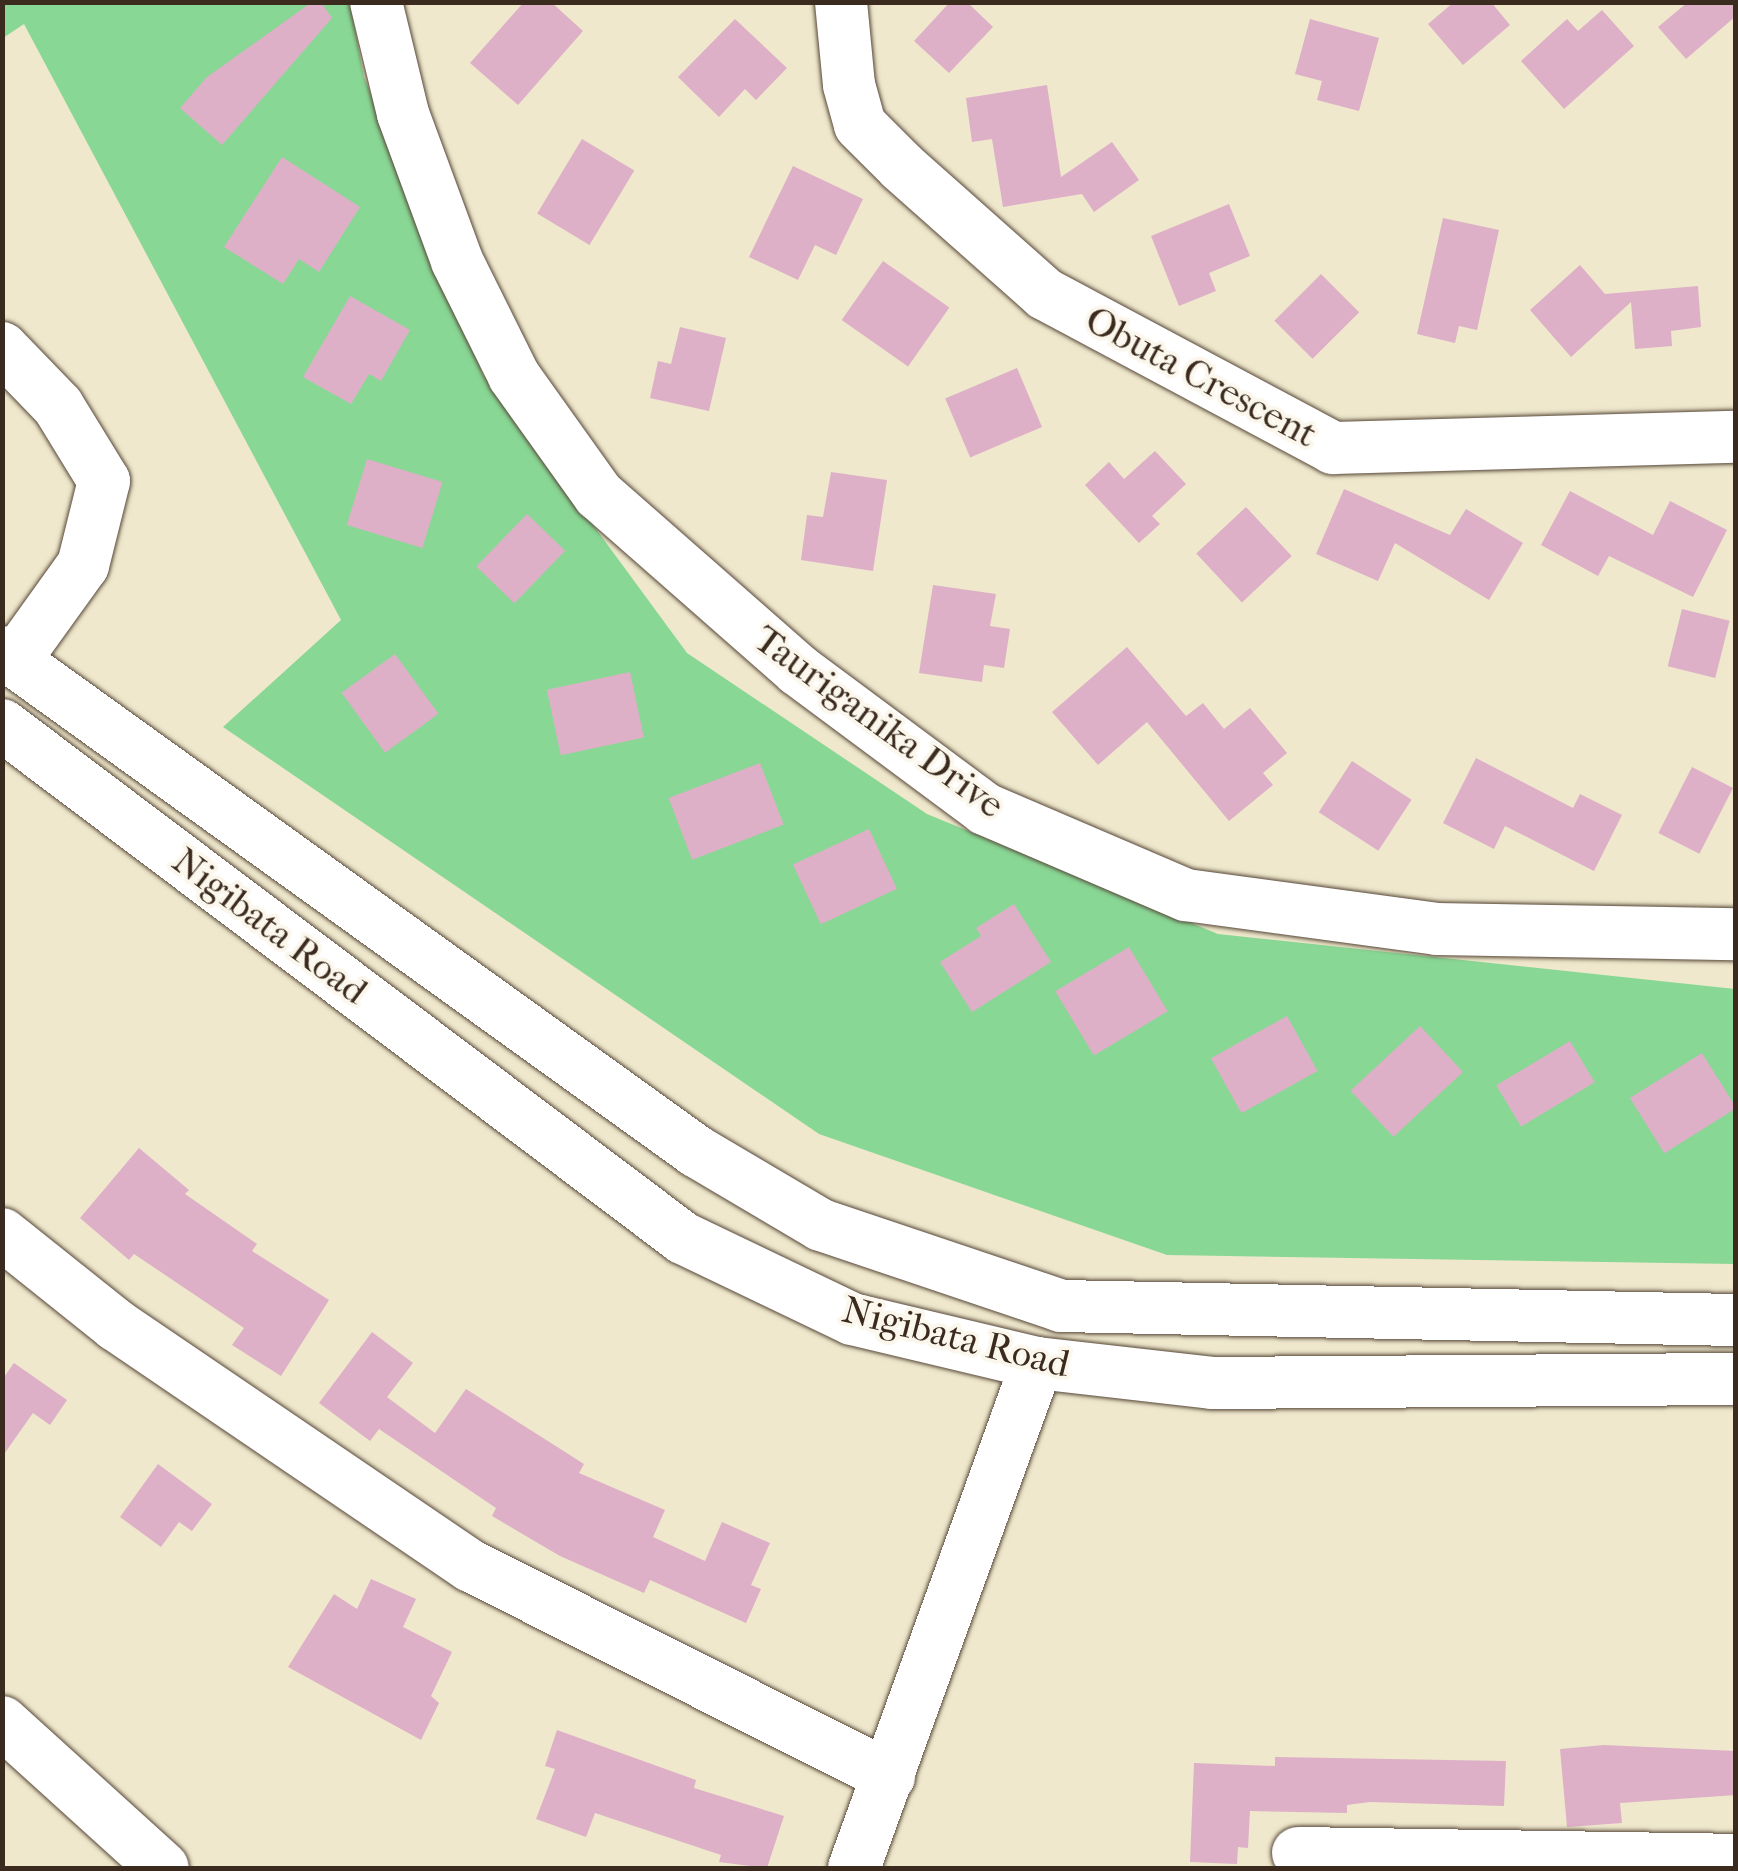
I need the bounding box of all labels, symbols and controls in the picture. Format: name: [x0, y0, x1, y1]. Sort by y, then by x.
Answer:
street label: Obuta Crescent: [1078, 297, 1324, 457]
street label: Tauriganika Drive: [745, 616, 1013, 828]
street label: Nigibata Road: [164, 838, 376, 1014]
street label: Nigibata Road: [838, 1287, 1074, 1387]

